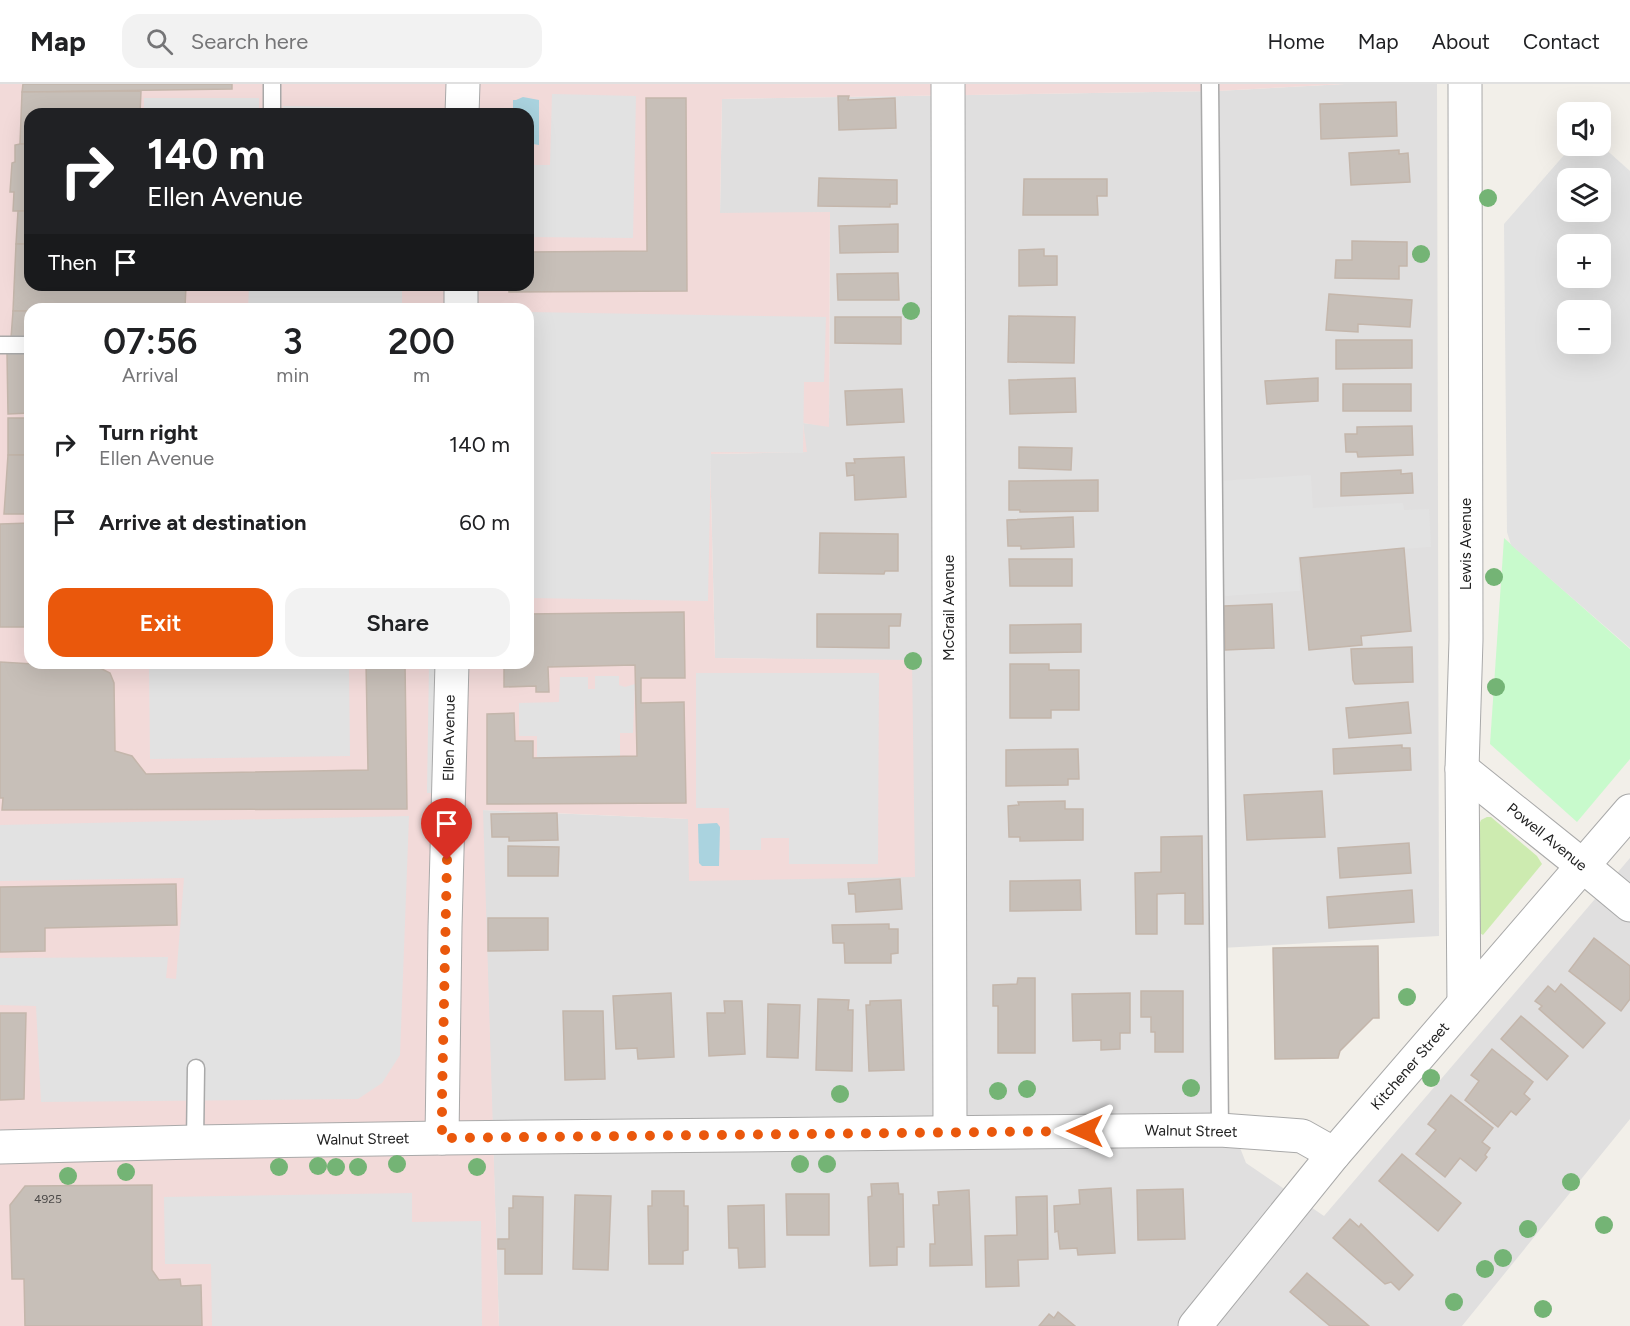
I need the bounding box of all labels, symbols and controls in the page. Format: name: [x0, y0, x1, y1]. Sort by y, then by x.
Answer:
search box: [122, 14, 542, 68]
text: Map: [30, 24, 86, 58]
icon: search: [143, 25, 176, 58]
text: Search here: [191, 28, 308, 55]
text: Home: [1268, 29, 1325, 54]
text: Map: [1358, 29, 1399, 54]
text: About: [1432, 29, 1490, 54]
text: Contact: [1523, 29, 1600, 54]
map controls: [1557, 102, 1611, 354]
button: sound: [1557, 102, 1611, 156]
text: 140 m: [147, 129, 265, 180]
icon: right: [48, 132, 126, 210]
button: layers: [1557, 168, 1611, 222]
text: Ellen Avenue: [147, 180, 303, 213]
button: +: [1557, 234, 1611, 288]
icon: arrive: [109, 246, 142, 279]
text: Then: [48, 249, 97, 276]
button: −: [1557, 300, 1611, 354]
text: 07:56: [103, 320, 197, 363]
text: 3: [283, 320, 303, 363]
text: 200: [388, 320, 455, 363]
text: Arrival: [122, 363, 178, 387]
text: min: [276, 363, 309, 387]
text: m: [413, 363, 430, 387]
text: Turn right: [99, 419, 198, 446]
icon: right: [48, 428, 81, 461]
text: 140 m: [449, 431, 510, 458]
text: Ellen Avenue: [99, 446, 214, 470]
street label: Lewis Avenue: [1457, 498, 1475, 590]
icon: arrive: [48, 506, 81, 539]
text: Arrive at destination: [99, 509, 307, 536]
text: 60 m: [459, 509, 510, 536]
street label: McGrail Avenue: [940, 555, 958, 661]
button: Exit: [48, 588, 273, 657]
button: Share: [285, 588, 510, 657]
street label: Ellen Avenue: [439, 695, 459, 781]
pin: [421, 798, 472, 860]
street label: Powell Avenue: [1503, 799, 1591, 875]
icon: arrive: [430, 807, 463, 840]
street label: Kitchener Street: [1367, 1018, 1453, 1114]
position arrow: [1053, 1099, 1117, 1163]
street label: Walnut Street: [1144, 1121, 1238, 1141]
street label: Walnut Street: [316, 1129, 410, 1149]
house number: 4925: [34, 1192, 62, 1206]

